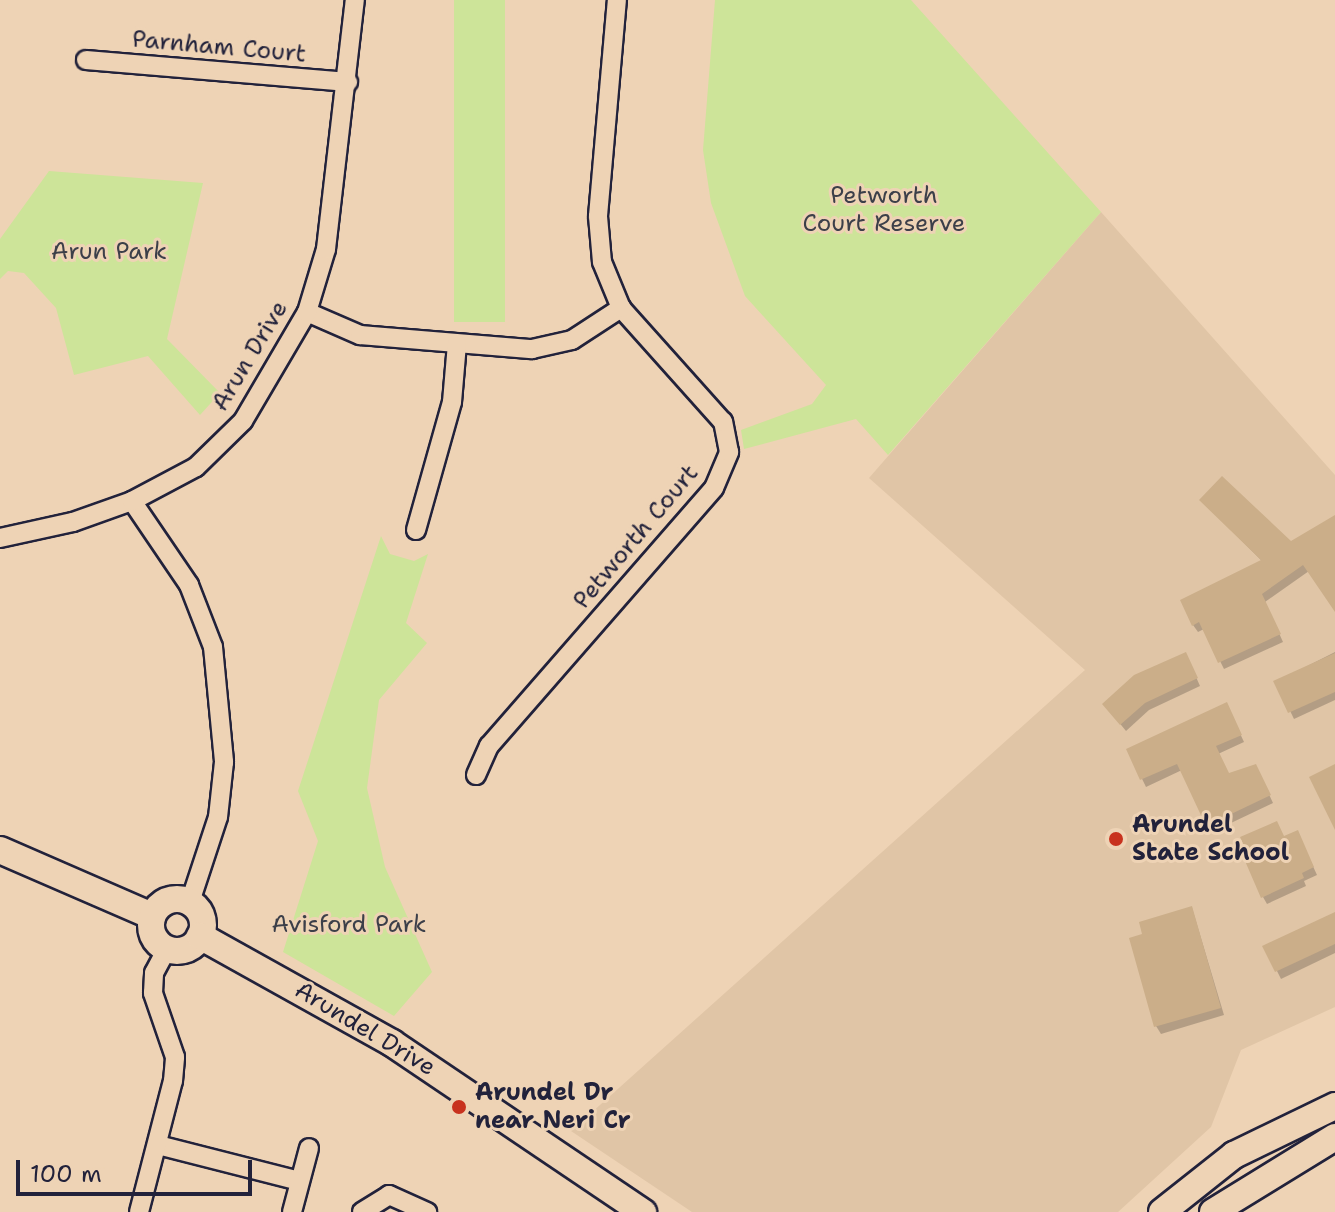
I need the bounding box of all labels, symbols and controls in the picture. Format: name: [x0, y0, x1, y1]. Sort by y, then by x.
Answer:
street label: Parnham Court: [131, 25, 307, 69]
park label: Petworth Court Reserve: [803, 182, 965, 238]
park label: Arun Park: [51, 238, 167, 266]
street label: Arun Drive: [206, 296, 294, 416]
street label: Petworth Court: [567, 459, 705, 615]
place label: Arundel State School: [1132, 811, 1289, 867]
marker: Arundel State School: [1107, 830, 1125, 848]
park label: Avisford Park: [271, 911, 427, 939]
street label: Arundel Drive: [289, 976, 441, 1082]
place label: Arundel Dr near Neri Cr: [475, 1079, 631, 1135]
marker: Arundel Dr near Neri Cr: [450, 1098, 468, 1116]
scale bar: [20, 1144, 256, 1194]
text: 100 m: [30, 1158, 102, 1190]

